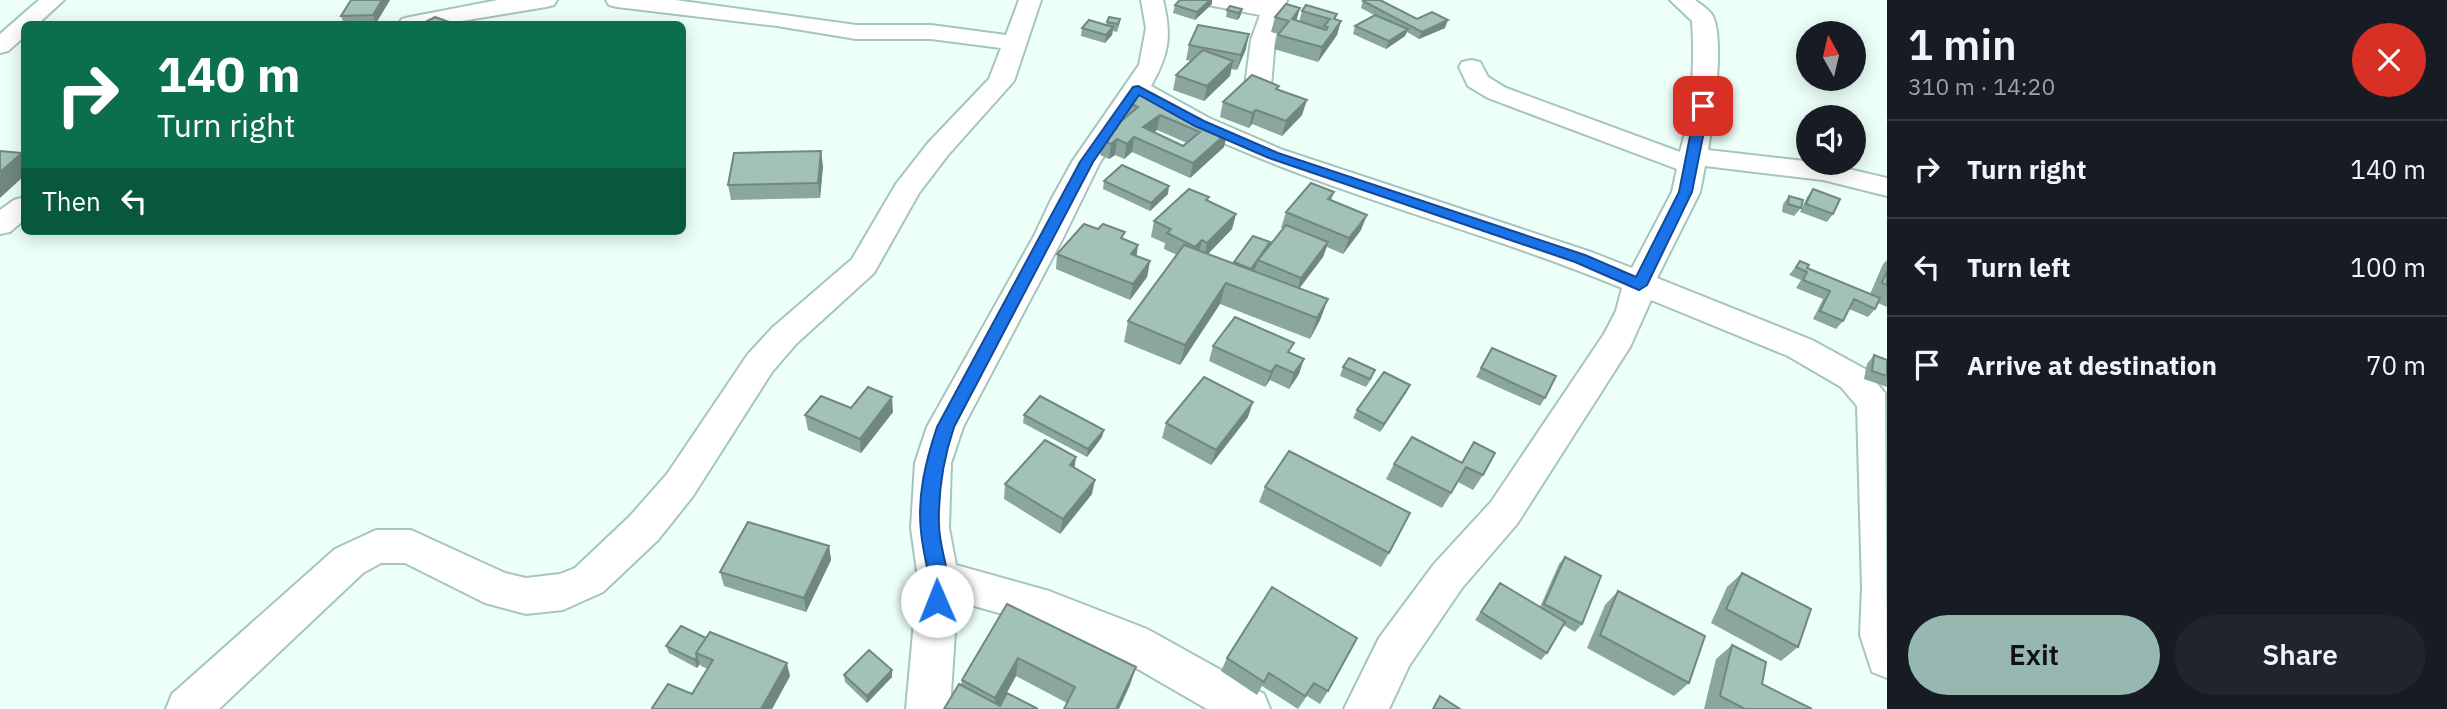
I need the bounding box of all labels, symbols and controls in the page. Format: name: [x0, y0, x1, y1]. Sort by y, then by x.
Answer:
text: 1 min: [1908, 17, 2017, 72]
north arrow: [1796, 21, 1866, 91]
map controls: [1796, 21, 1866, 175]
button: close: [2352, 23, 2426, 97]
text: 140 m: [157, 42, 301, 105]
icon: right: [42, 49, 133, 140]
text: 310 m · 14:20: [1908, 71, 2055, 101]
pin: [1673, 76, 1733, 136]
icon: arrive: [1684, 87, 1722, 125]
text: Turn right: [157, 104, 295, 146]
button: sound: [1796, 105, 1866, 175]
icon: right: [1908, 150, 1946, 188]
text: Turn right: [1967, 152, 2086, 186]
text: 140 m: [2350, 152, 2426, 186]
icon: left: [115, 182, 153, 220]
text: Then: [42, 184, 101, 218]
icon: left: [1908, 248, 1946, 286]
text: Turn left: [1967, 250, 2070, 284]
text: 100 m: [2350, 250, 2426, 284]
icon: arrive: [1908, 346, 1946, 384]
text: Arrive at destination: [1967, 348, 2217, 382]
text: 70 m: [2366, 348, 2426, 382]
position arrow: [900, 564, 974, 638]
button: Exit: [1908, 615, 2160, 695]
button: Share: [2174, 615, 2426, 695]

